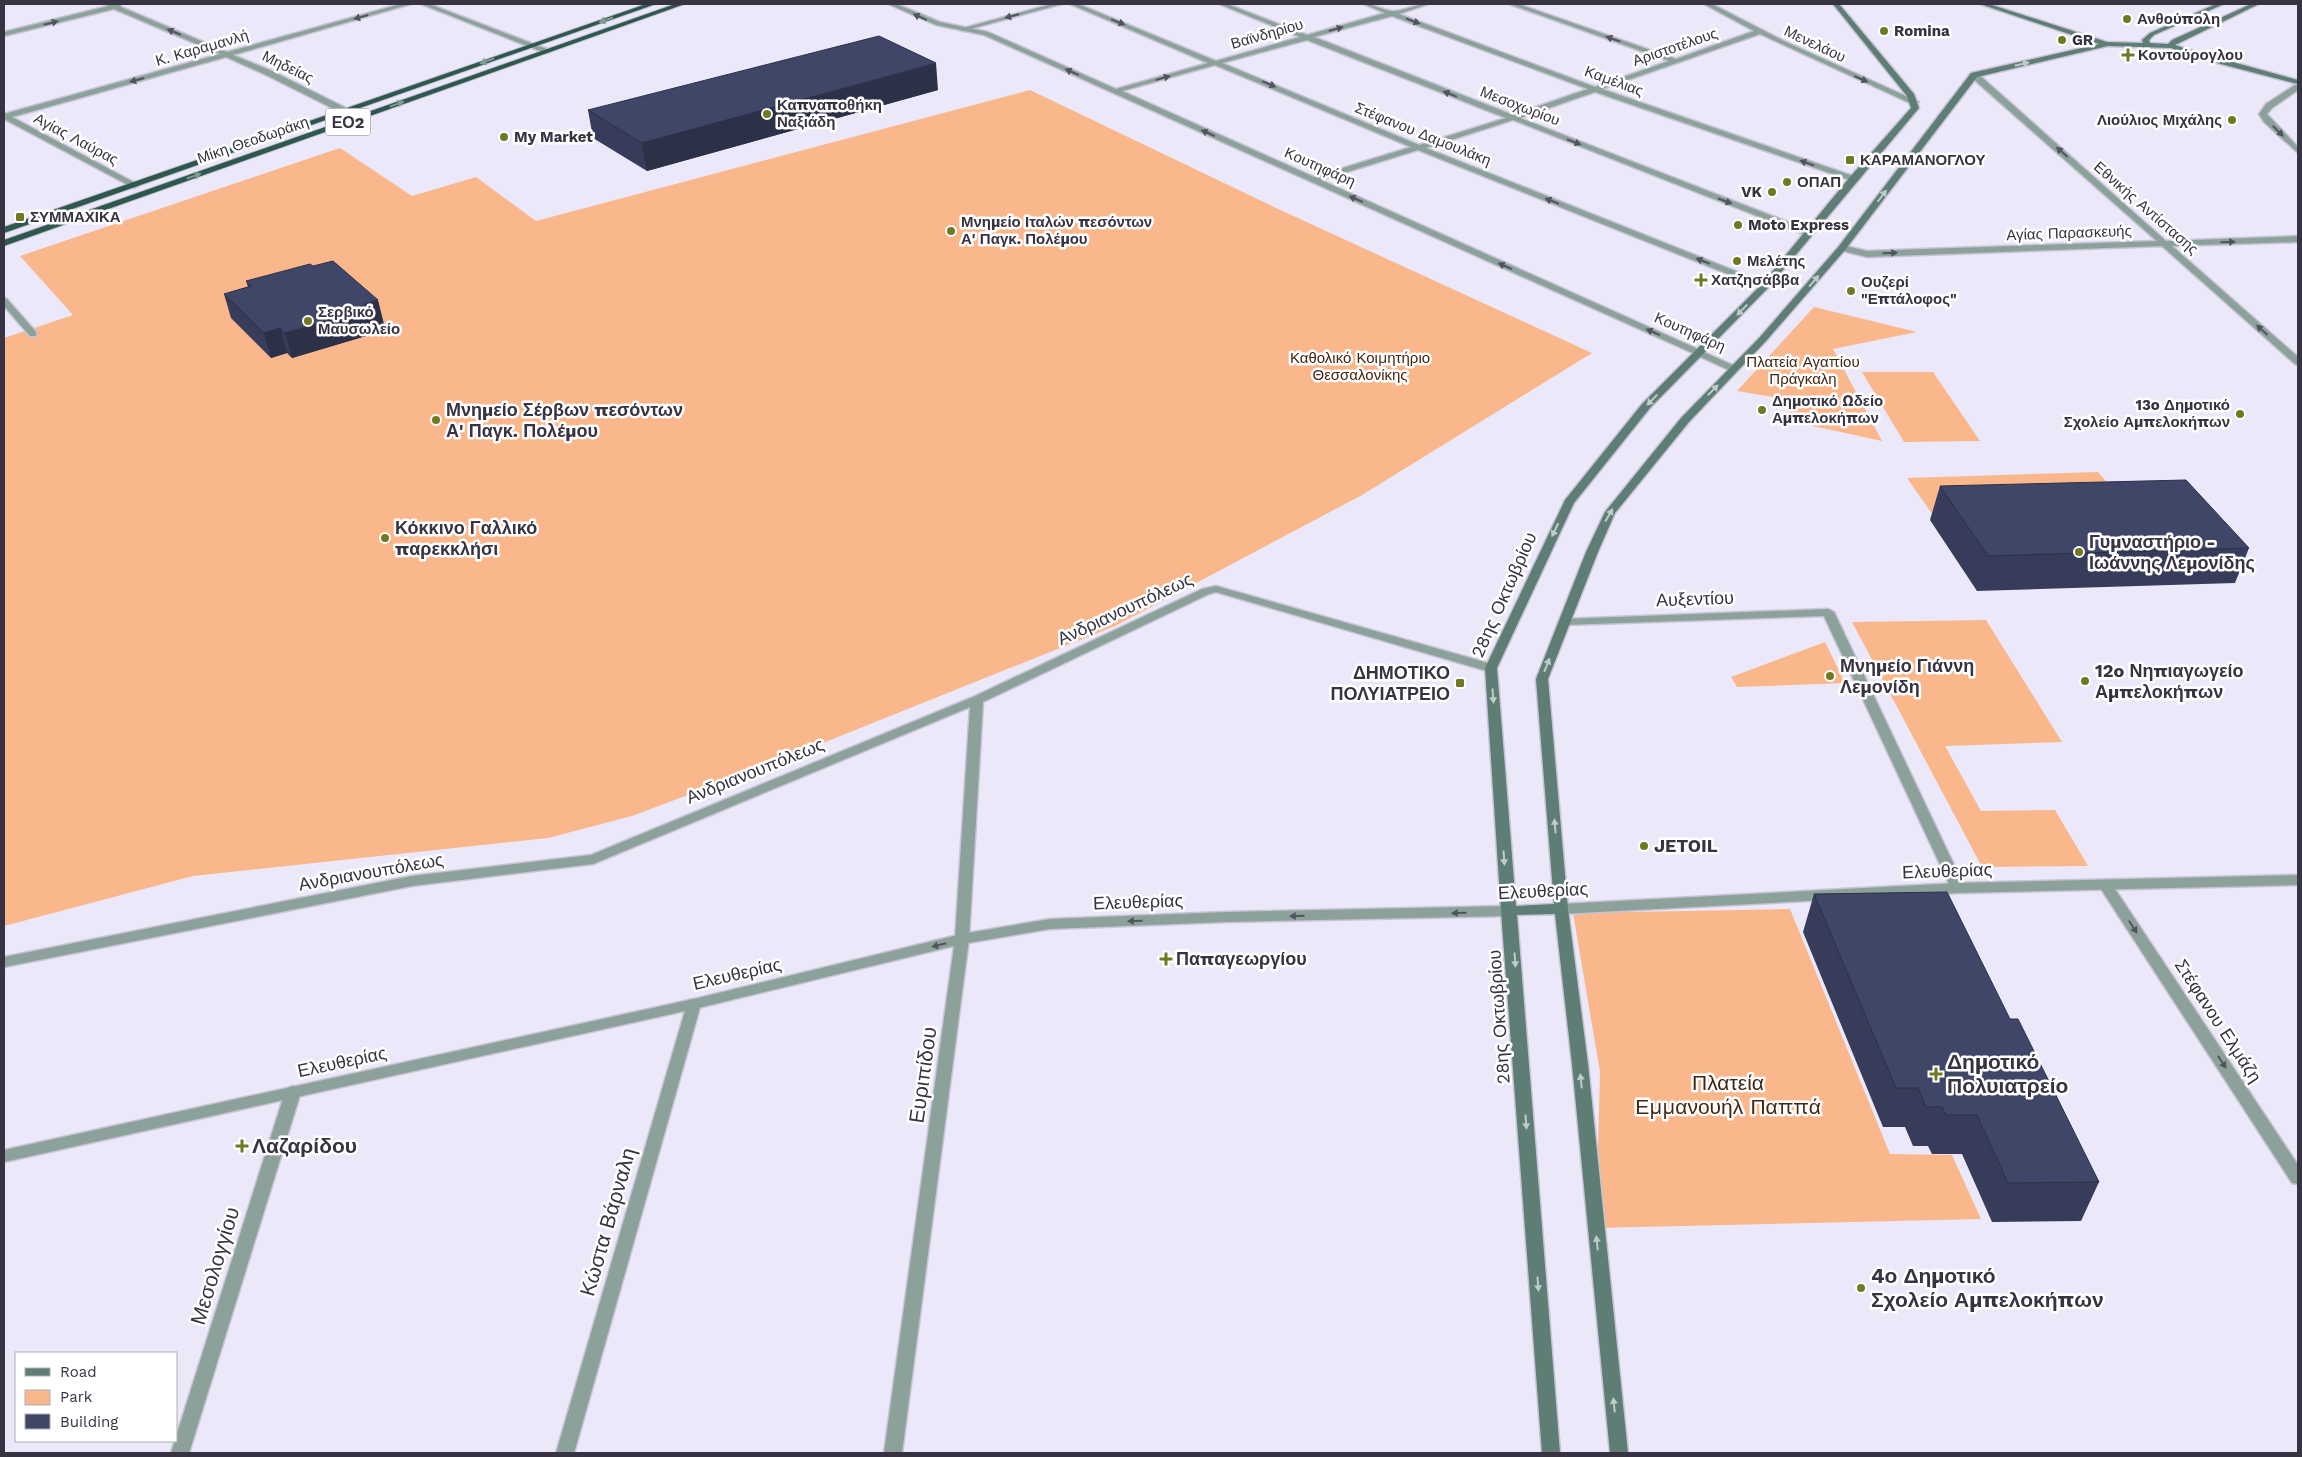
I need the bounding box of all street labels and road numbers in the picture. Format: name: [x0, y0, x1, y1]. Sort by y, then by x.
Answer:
street label: Βαϊνδηρίου: [1229, 15, 1305, 53]
street label: Μενελάου: [1781, 22, 1849, 66]
street label: Αριστοτέλους: [1630, 24, 1720, 70]
street label: Κ. Καραμανλή: [153, 26, 251, 70]
street label: Μηδείας: [259, 47, 317, 87]
street label: Καμέλιας: [1582, 62, 1646, 100]
street label: Μεσοχωρίου: [1478, 83, 1562, 129]
street label: Στέφανου Δαμουλάκη: [1352, 98, 1494, 170]
road number: ΕΟ2: [326, 108, 370, 136]
street label: Αγίας Λαύρας: [31, 109, 121, 169]
street label: Μίκη Θεοδωράκη: [195, 113, 311, 167]
street label: Κουτηφάρη: [1282, 143, 1358, 191]
street label: Εθνικής Αντίστασης: [2090, 158, 2202, 258]
street label: Αγίας Παρασκευής: [2006, 222, 2132, 244]
street label: Κουτηφάρη: [1652, 308, 1728, 356]
street label: 28ης Οκτωβρίου: [1467, 529, 1541, 661]
street label: Ανδριανουπόλεως: [1054, 568, 1196, 649]
street label: Αυξεντίου: [1656, 587, 1734, 610]
street label: Ανδριανουπόλεως: [683, 733, 827, 808]
street label: Ανδριανουπόλεως: [297, 848, 445, 895]
street label: Ελευθερίας: [1902, 858, 1993, 883]
street label: Ελευθερίας: [1497, 878, 1589, 903]
street label: Ελευθερίας: [1093, 889, 1184, 914]
street label: 28ης Οκτωβρίου: [1483, 949, 1514, 1085]
street label: Ελευθερίας: [691, 953, 784, 994]
street label: Στέφανου Ελμάζη: [2171, 955, 2266, 1086]
street label: Ευριπίδου: [903, 1025, 942, 1125]
street label: Ελευθερίας: [296, 1042, 389, 1081]
street label: Κώστα Βάρναλη: [574, 1145, 641, 1299]
street label: Μεσολογγίου: [185, 1204, 244, 1328]

